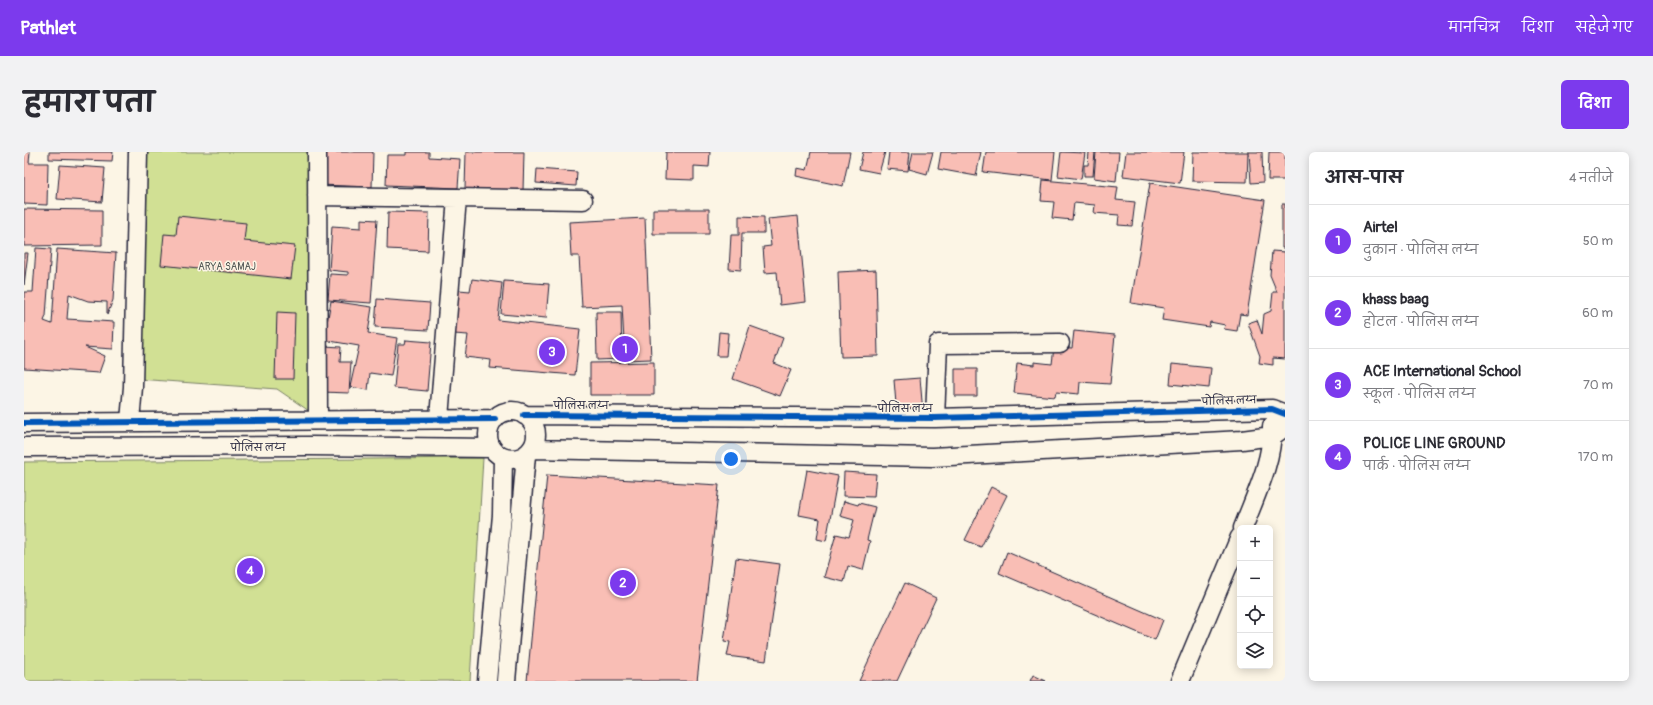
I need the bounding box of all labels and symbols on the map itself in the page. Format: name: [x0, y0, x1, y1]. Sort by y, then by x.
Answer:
park label: ARYA SAMAJ: [198, 261, 256, 273]
pin: 1: [612, 334, 638, 364]
pin: 3: [539, 337, 565, 367]
street label: पोलिस लय्न: [1200, 391, 1258, 408]
street label: पोलिस लय्न: [552, 397, 610, 412]
street label: पोलिस लय्न: [876, 400, 934, 415]
street label: पोलिस लय्न: [229, 439, 287, 454]
your location: [721, 449, 741, 469]
pin: 4: [237, 556, 263, 586]
pin: 2: [610, 568, 636, 598]

